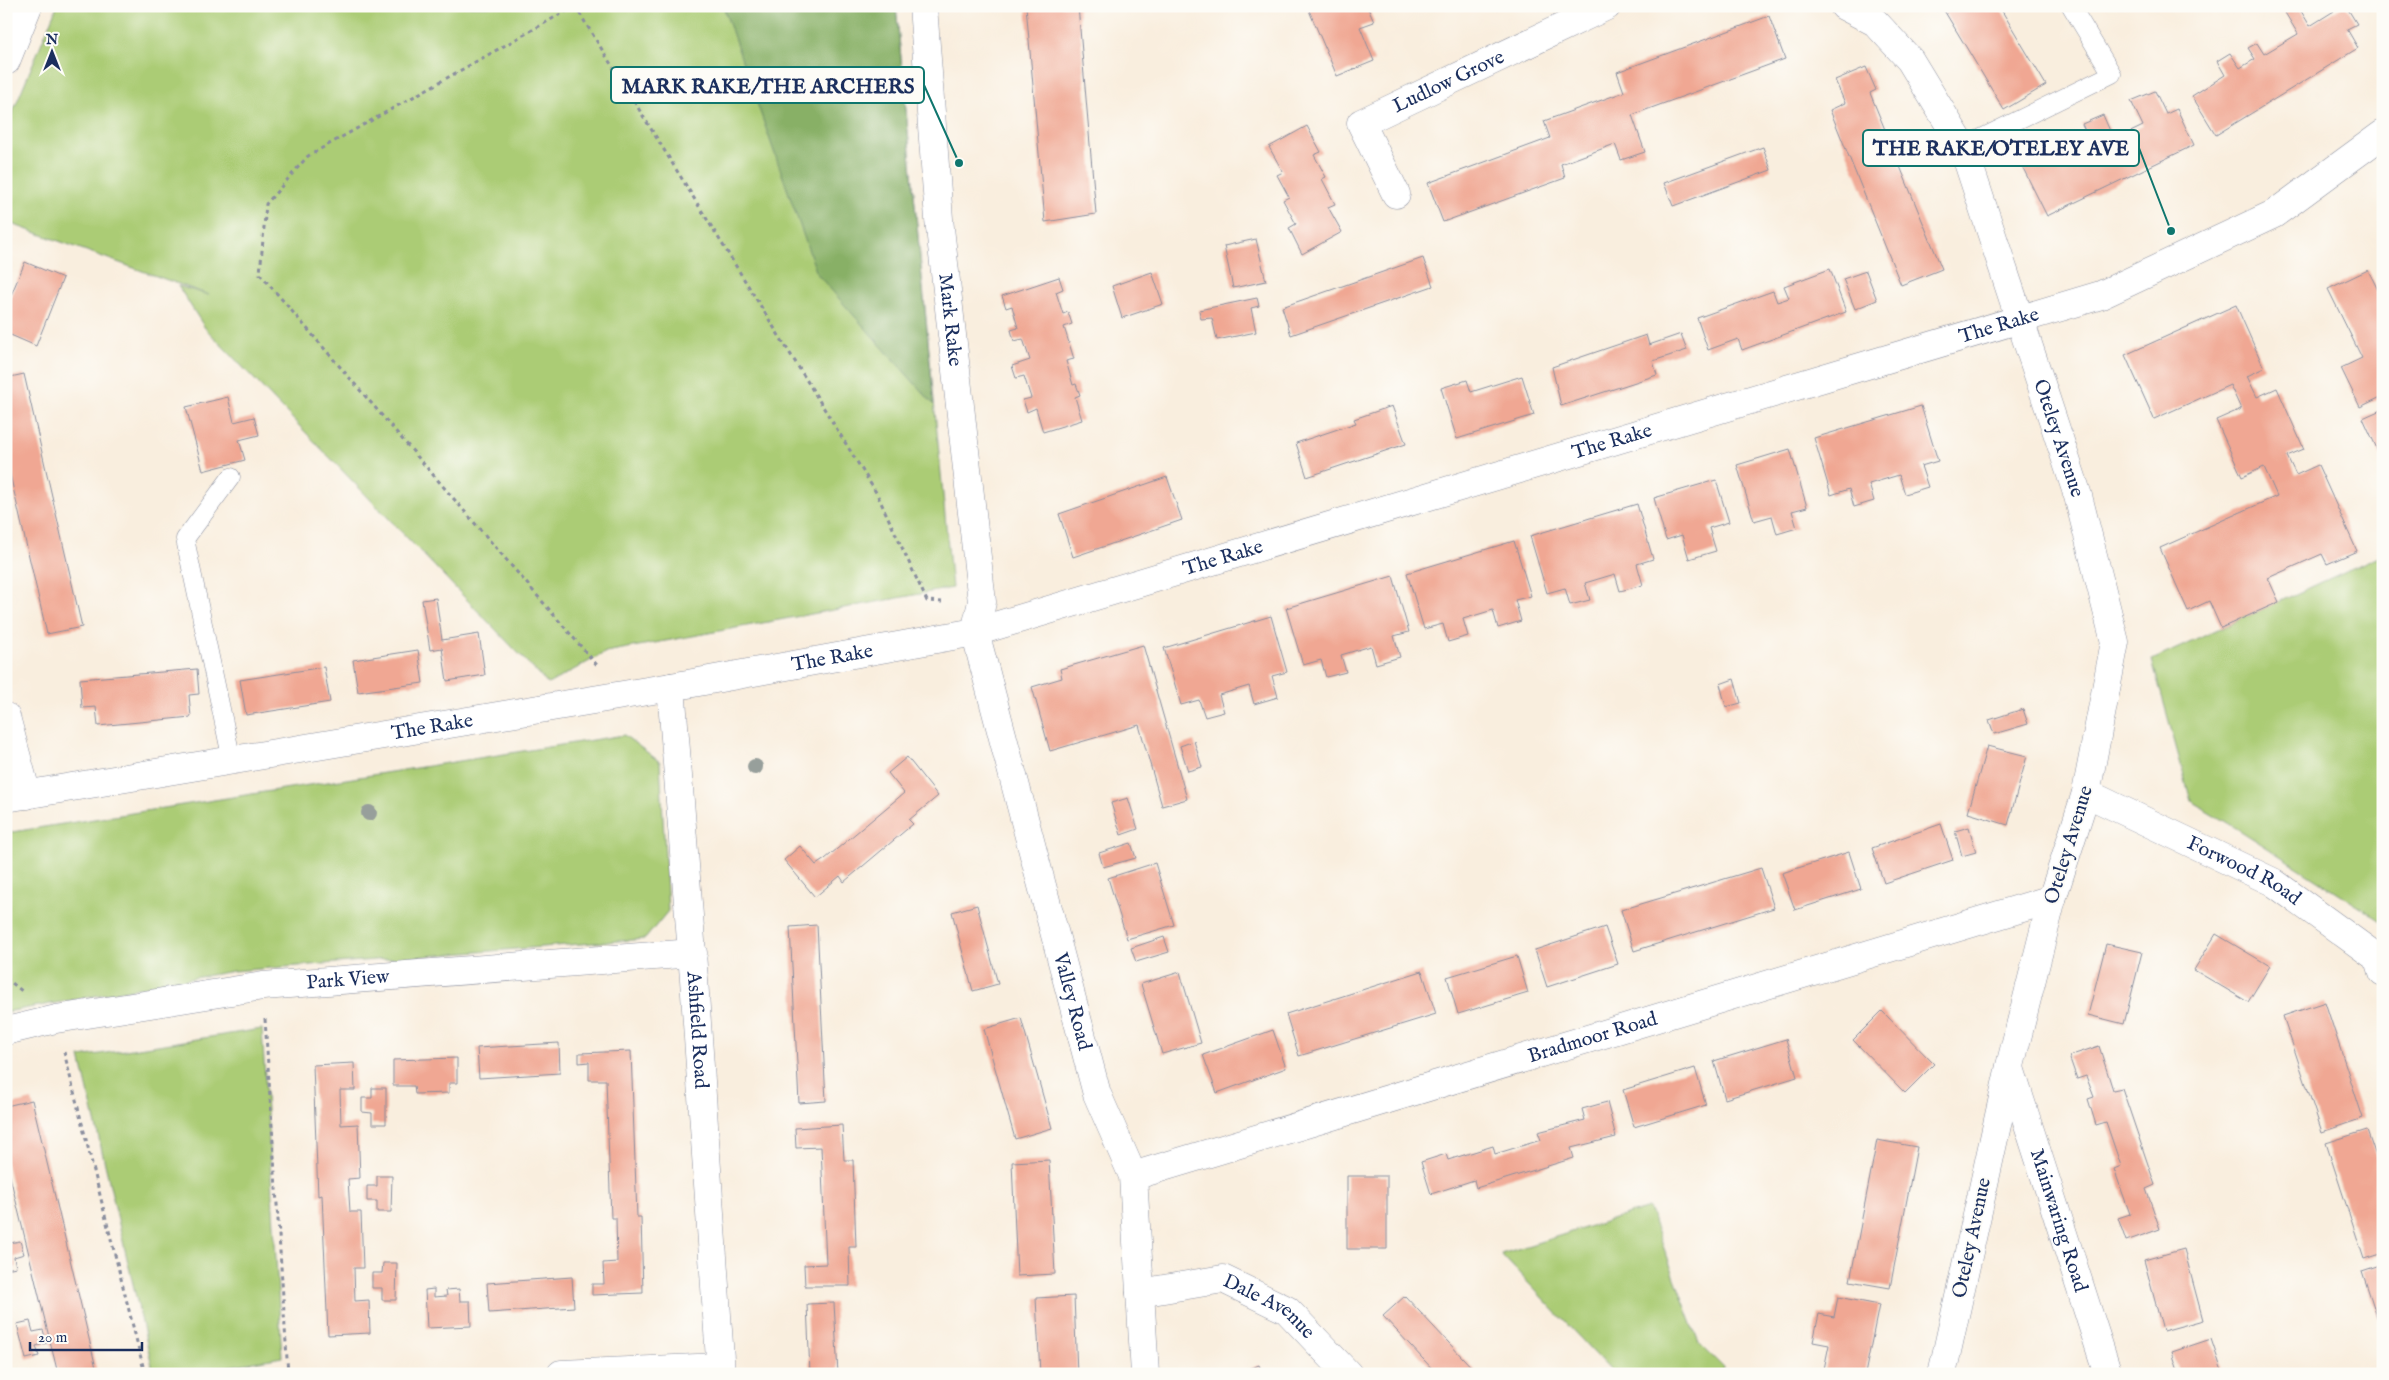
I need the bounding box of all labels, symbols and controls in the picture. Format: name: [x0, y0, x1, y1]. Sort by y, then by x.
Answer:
north arrow: [28, 28, 78, 78]
text: N: [45, 31, 58, 49]
street label: Ludlow Grove: [1389, 44, 1508, 119]
callout: MARK RAKE/THE ARCHERS: [611, 67, 924, 103]
text: MARK RAKE/THE ARCHERS: [622, 74, 915, 101]
callout: THE RAKE/OTELEY AVE: [1863, 130, 2139, 166]
text: THE RAKE/OTELEY AVE: [1872, 136, 2130, 163]
street label: Mark Rake: [933, 272, 968, 368]
street label: The Rake: [1956, 302, 2042, 349]
street label: Oteley Avenue: [2028, 376, 2090, 500]
street label: The Rake: [1569, 418, 1655, 465]
street label: The Rake: [1180, 534, 1266, 582]
street label: The Rake: [789, 638, 875, 677]
street label: The Rake: [389, 708, 475, 746]
street label: Oteley Avenue: [2039, 783, 2099, 907]
street label: Forwood Road: [2183, 830, 2306, 911]
street label: Valley Road: [1047, 949, 1098, 1053]
street label: Park View: [305, 964, 391, 995]
street label: Ashfield Road: [681, 969, 714, 1090]
street label: Bradmoor Road: [1525, 1006, 1661, 1069]
street label: Mainwaring Road: [2024, 1146, 2094, 1295]
street label: Oteley Avenue: [1947, 1175, 1997, 1301]
street label: Dale Avenue: [1219, 1268, 1320, 1344]
scale bar: [30, 1320, 142, 1352]
text: 20 m: [38, 1328, 68, 1347]

